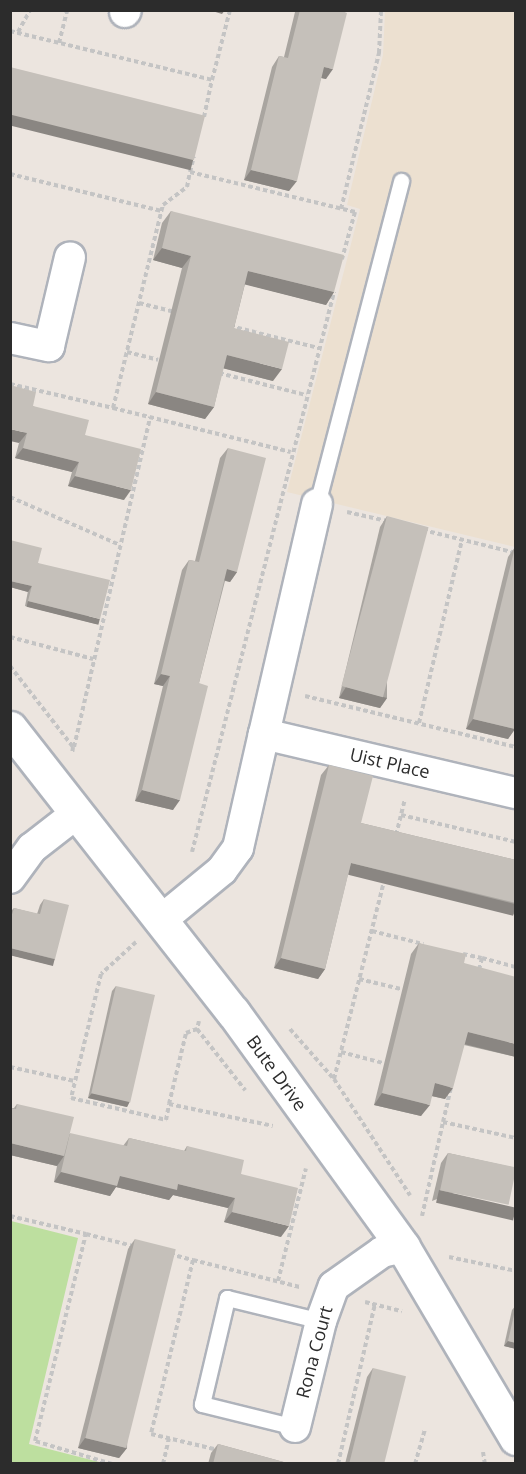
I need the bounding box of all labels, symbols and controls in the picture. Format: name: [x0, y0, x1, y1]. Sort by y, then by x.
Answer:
street label: Uist Place: [348, 743, 432, 783]
street label: Bute Drive: [242, 1031, 312, 1115]
street label: Rona Court: [291, 1304, 337, 1400]

